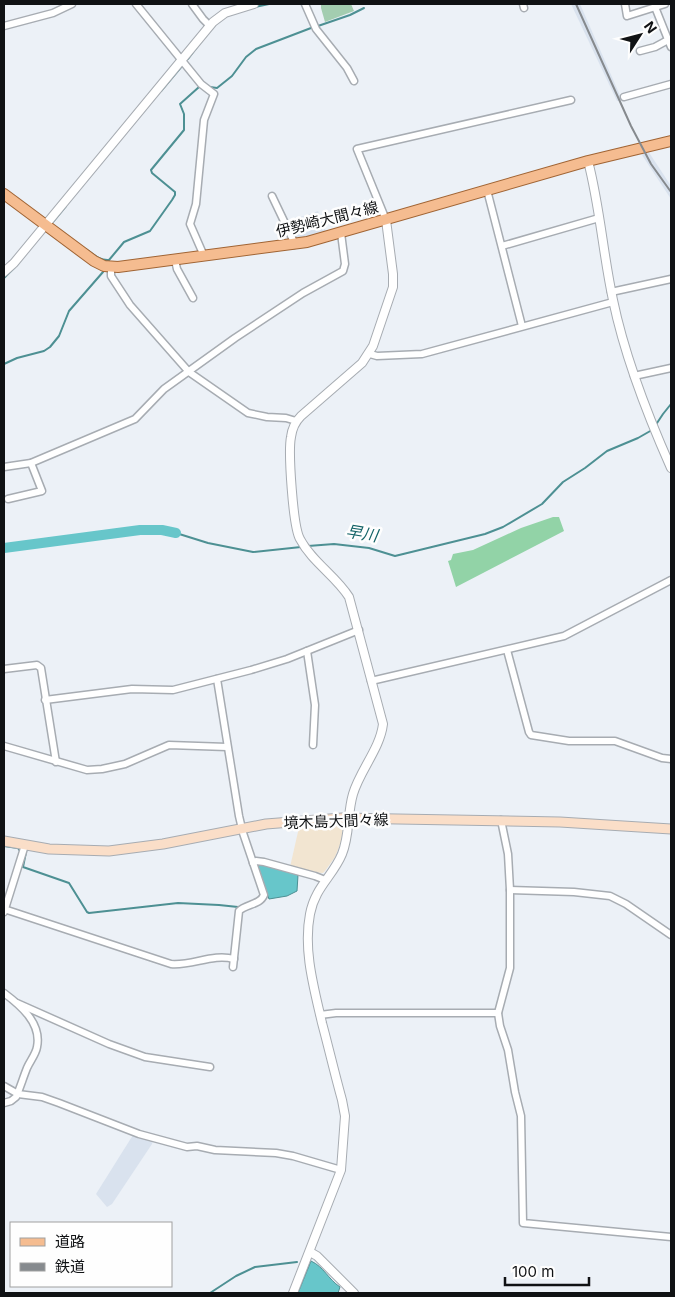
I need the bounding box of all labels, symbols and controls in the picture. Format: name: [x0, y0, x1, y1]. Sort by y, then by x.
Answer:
north arrow: [615, 10, 665, 60]
text: N: [641, 18, 661, 36]
street label: 伊勢崎大間々線: [274, 197, 380, 241]
water label: 早川: [345, 521, 381, 546]
street label: 境木島大間々線: [283, 810, 389, 832]
legend: [10, 1222, 172, 1287]
text: 道路: [55, 1232, 85, 1251]
scale bar: [505, 1254, 589, 1286]
text: 鉄道: [55, 1257, 85, 1276]
text: 100 m: [512, 1262, 554, 1281]

